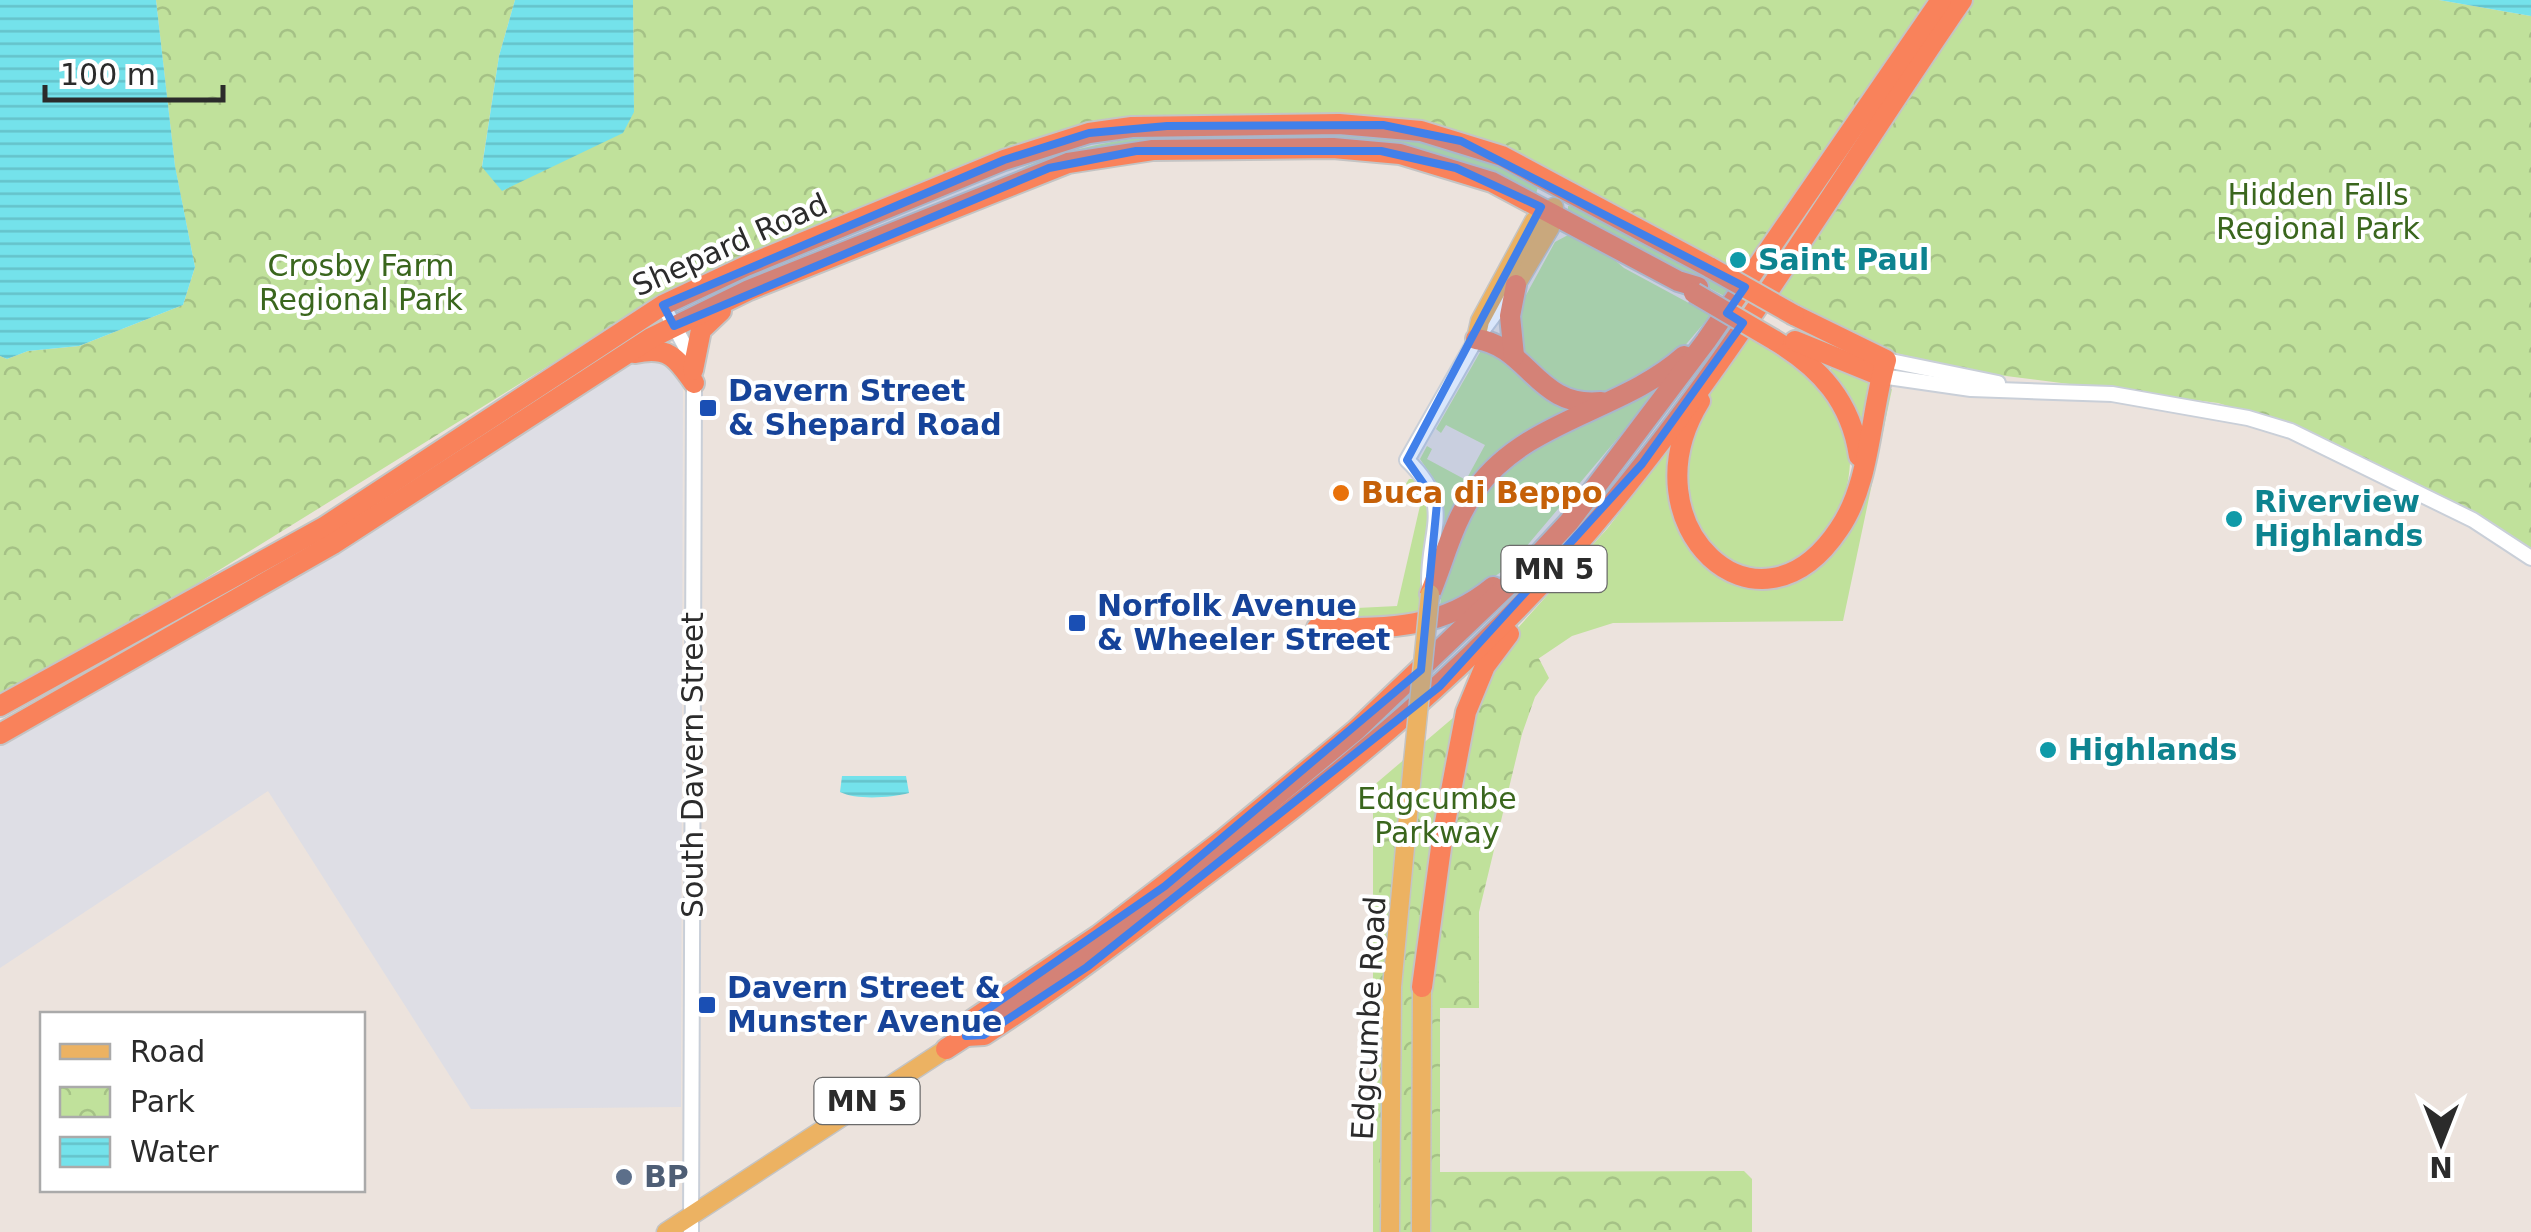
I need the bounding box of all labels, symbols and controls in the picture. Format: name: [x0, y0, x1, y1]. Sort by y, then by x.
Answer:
scale bar: [45, 40, 222, 102]
text: 100 m: [60, 57, 156, 92]
park label: Hidden Falls Regional Park: [2216, 177, 2421, 246]
street label: Shepard Road: [627, 186, 833, 303]
place label: Saint Paul: [1758, 242, 1929, 277]
park label: Crosby Farm Regional Park: [259, 248, 464, 317]
marker: Saint Paul: [1727, 249, 1749, 271]
place label: Davern Street & Shepard Road: [728, 373, 1002, 442]
marker: Davern Street & Shepard Road: [697, 397, 719, 419]
place label: Buca di Beppo: [1361, 475, 1603, 510]
marker: Buca di Beppo: [1330, 482, 1352, 504]
place label: Riverview Highlands: [2254, 484, 2423, 553]
marker: Riverview Highlands: [2223, 508, 2245, 530]
road number: MN 5: [1502, 546, 1606, 592]
place label: Norfolk Avenue & Wheeler Street: [1097, 588, 1390, 657]
street label: South Davern Street: [675, 612, 710, 918]
marker: Norfolk Avenue & Wheeler Street: [1066, 612, 1088, 634]
place label: Highlands: [2068, 732, 2237, 767]
marker: Highlands: [2037, 739, 2059, 761]
park label: Edgcumbe Parkway: [1357, 781, 1517, 850]
street label: Edgcumbe Road: [1345, 895, 1392, 1141]
place label: Davern Street & Munster Avenue: [727, 970, 1002, 1039]
marker: Davern Street & Munster Avenue: [696, 994, 718, 1016]
legend: [40, 1012, 365, 1192]
text: Road: [130, 1034, 205, 1069]
road number: MN 5: [814, 1078, 920, 1124]
text: Park: [130, 1084, 195, 1119]
north arrow: [2391, 1092, 2491, 1192]
text: Water: [130, 1134, 219, 1169]
text: N: [2429, 1150, 2453, 1183]
place label: BP: [644, 1159, 689, 1194]
marker: BP: [613, 1166, 635, 1188]

